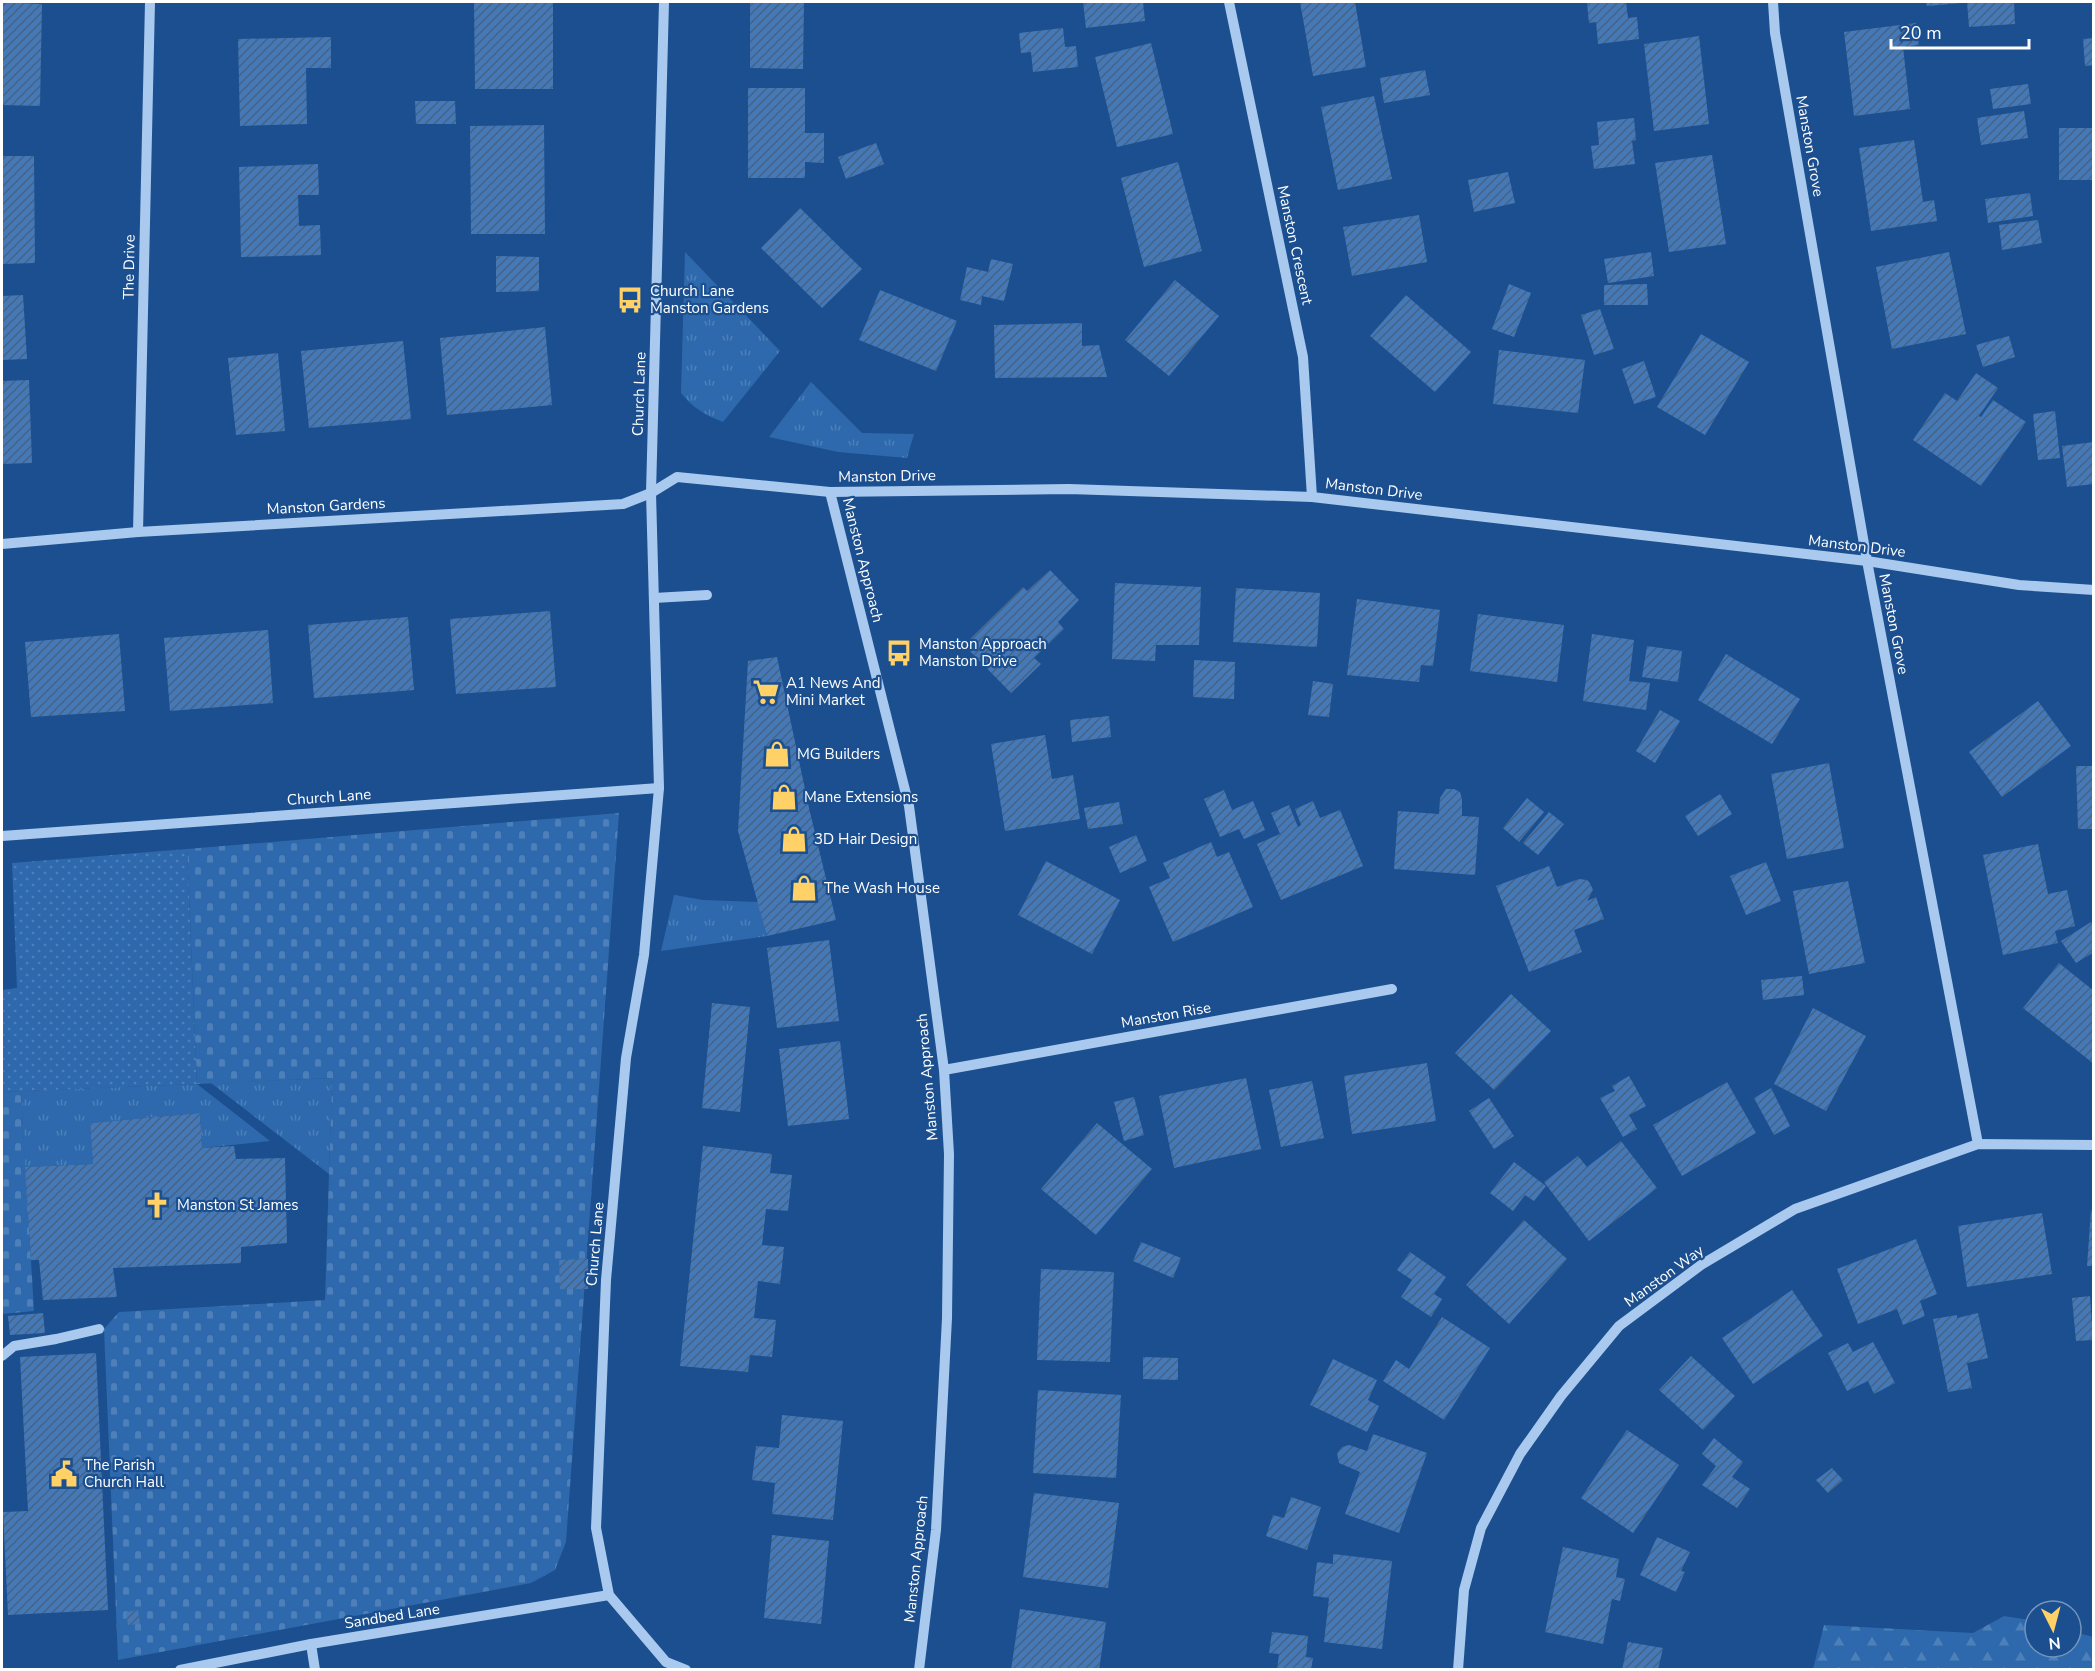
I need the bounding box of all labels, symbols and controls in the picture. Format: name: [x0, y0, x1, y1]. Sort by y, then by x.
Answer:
scale bar: [1891, 12, 2029, 50]
text: 20 m: [1900, 21, 1942, 45]
street label: Manston Grove: [1791, 94, 1829, 198]
street label: Manston Crescent: [1273, 184, 1318, 307]
street label: The Drive: [118, 234, 140, 300]
place label: Church Lane Manston Gardens: [650, 281, 769, 318]
bus stop icon: Church Lane Manston Gardens: [615, 285, 645, 315]
street label: Church Lane: [628, 352, 650, 436]
street label: Manston Drive: [838, 465, 936, 487]
street label: Manston Drive: [1324, 473, 1424, 505]
street label: Manston Gardens: [266, 493, 386, 519]
street label: Manston Approach: [838, 496, 888, 624]
street label: Manston Drive: [1807, 530, 1907, 562]
street label: Manston Grove: [1874, 572, 1914, 676]
place label: Manston Approach Manston Drive: [919, 634, 1047, 671]
bus stop icon: Manston Approach Manston Drive: [884, 638, 914, 668]
place label: A1 News And Mini Market: [786, 673, 881, 710]
supermarket icon: A1 News And Mini Market: [751, 677, 781, 707]
shop icon: MG Builders: [762, 739, 792, 769]
place label: MG Builders: [797, 744, 880, 764]
shop icon: Mane Extensions: [769, 782, 799, 812]
street label: Church Lane: [286, 784, 372, 810]
place label: Mane Extensions: [804, 787, 918, 807]
shop icon: 3D Hair Design: [779, 824, 809, 854]
place label: 3D Hair Design: [814, 829, 917, 849]
shop icon: The Wash House: [789, 873, 819, 903]
place label: The Wash House: [824, 878, 940, 898]
street label: Manston Rise: [1119, 997, 1213, 1033]
street label: Manston Approach: [911, 1012, 943, 1142]
church icon: Manston St James: [142, 1190, 172, 1220]
place label: Manston St James: [177, 1195, 298, 1215]
street label: Church Lane: [581, 1201, 609, 1287]
street label: Manston Way: [1620, 1240, 1708, 1312]
place label: The Parish Church Hall: [84, 1455, 164, 1492]
public building icon: The Parish Church Hall: [49, 1459, 79, 1489]
street label: Manston Approach: [899, 1494, 933, 1624]
street label: Sandbed Lane: [343, 1599, 441, 1633]
north arrow: [2023, 1599, 2083, 1659]
text: N: [2047, 1631, 2062, 1654]

